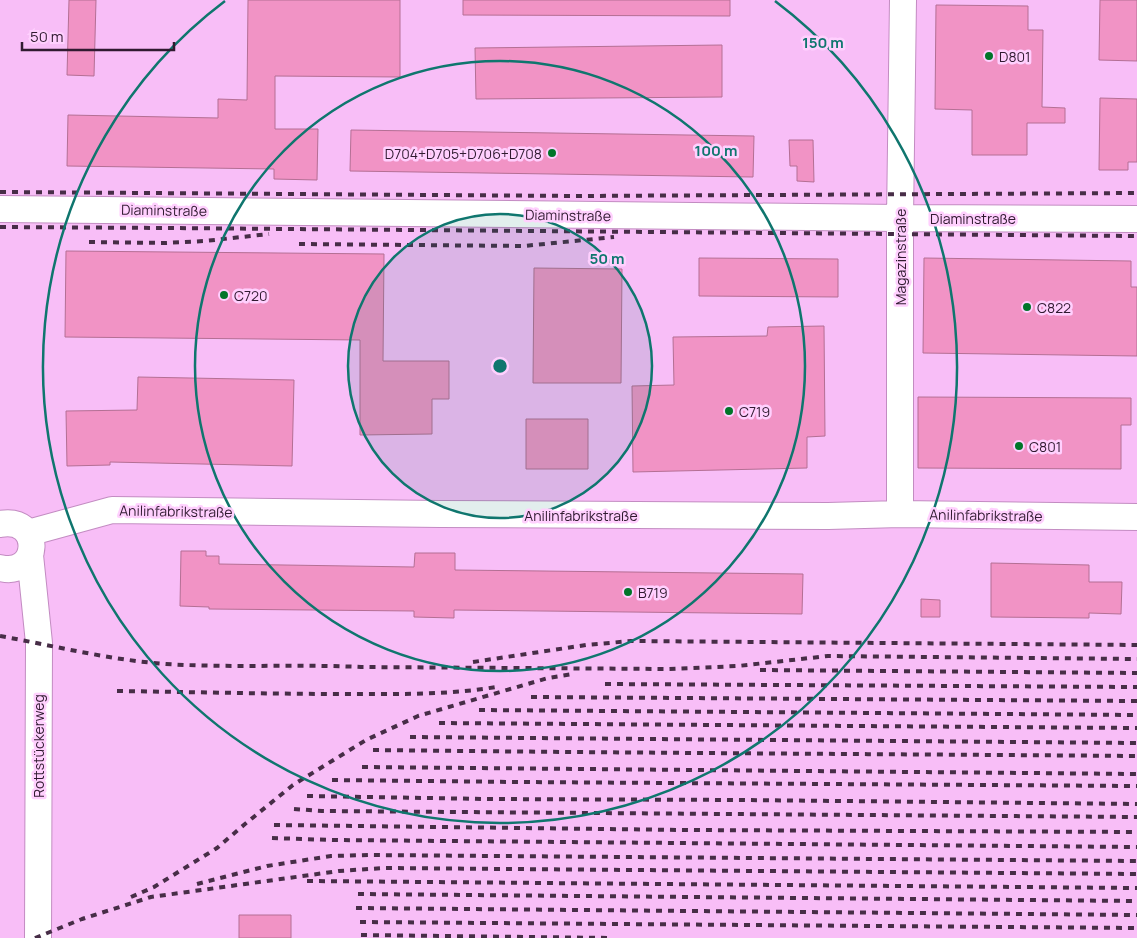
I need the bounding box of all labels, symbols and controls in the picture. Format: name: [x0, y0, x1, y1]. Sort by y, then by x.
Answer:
scale bar: [22, 20, 175, 52]
text: 50 m: [30, 26, 64, 47]
text: 150 m: [802, 32, 844, 53]
place label: D801: [999, 47, 1031, 66]
marker: D801: [983, 50, 995, 62]
text: 100 m: [695, 140, 737, 161]
place label: D704+D705+D706+D708: [385, 144, 542, 163]
marker: D704+D705+D706+D708: [546, 147, 558, 159]
street label: Diaminstraße: [121, 200, 207, 220]
street label: Diaminstraße: [525, 205, 611, 225]
street label: Magazinstraße: [891, 209, 910, 305]
street label: Diaminstraße: [930, 209, 1016, 228]
text: 50 m: [589, 248, 625, 269]
place label: C720: [234, 286, 268, 305]
marker: C720: [218, 289, 230, 301]
place label: C822: [1037, 298, 1071, 317]
marker: C822: [1021, 301, 1033, 313]
centre of rings: [491, 357, 509, 375]
place label: C719: [739, 402, 770, 421]
marker: C719: [723, 405, 735, 417]
place label: C801: [1029, 437, 1061, 456]
marker: C801: [1013, 440, 1025, 452]
street label: Anilinfabrikstraße: [119, 501, 233, 521]
street label: Anilinfabrikstraße: [929, 505, 1043, 525]
street label: Anilinfabrikstraße: [524, 506, 638, 525]
place label: B719: [638, 583, 668, 602]
marker: B719: [622, 586, 634, 598]
street label: Rottstückerweg: [29, 694, 48, 798]

